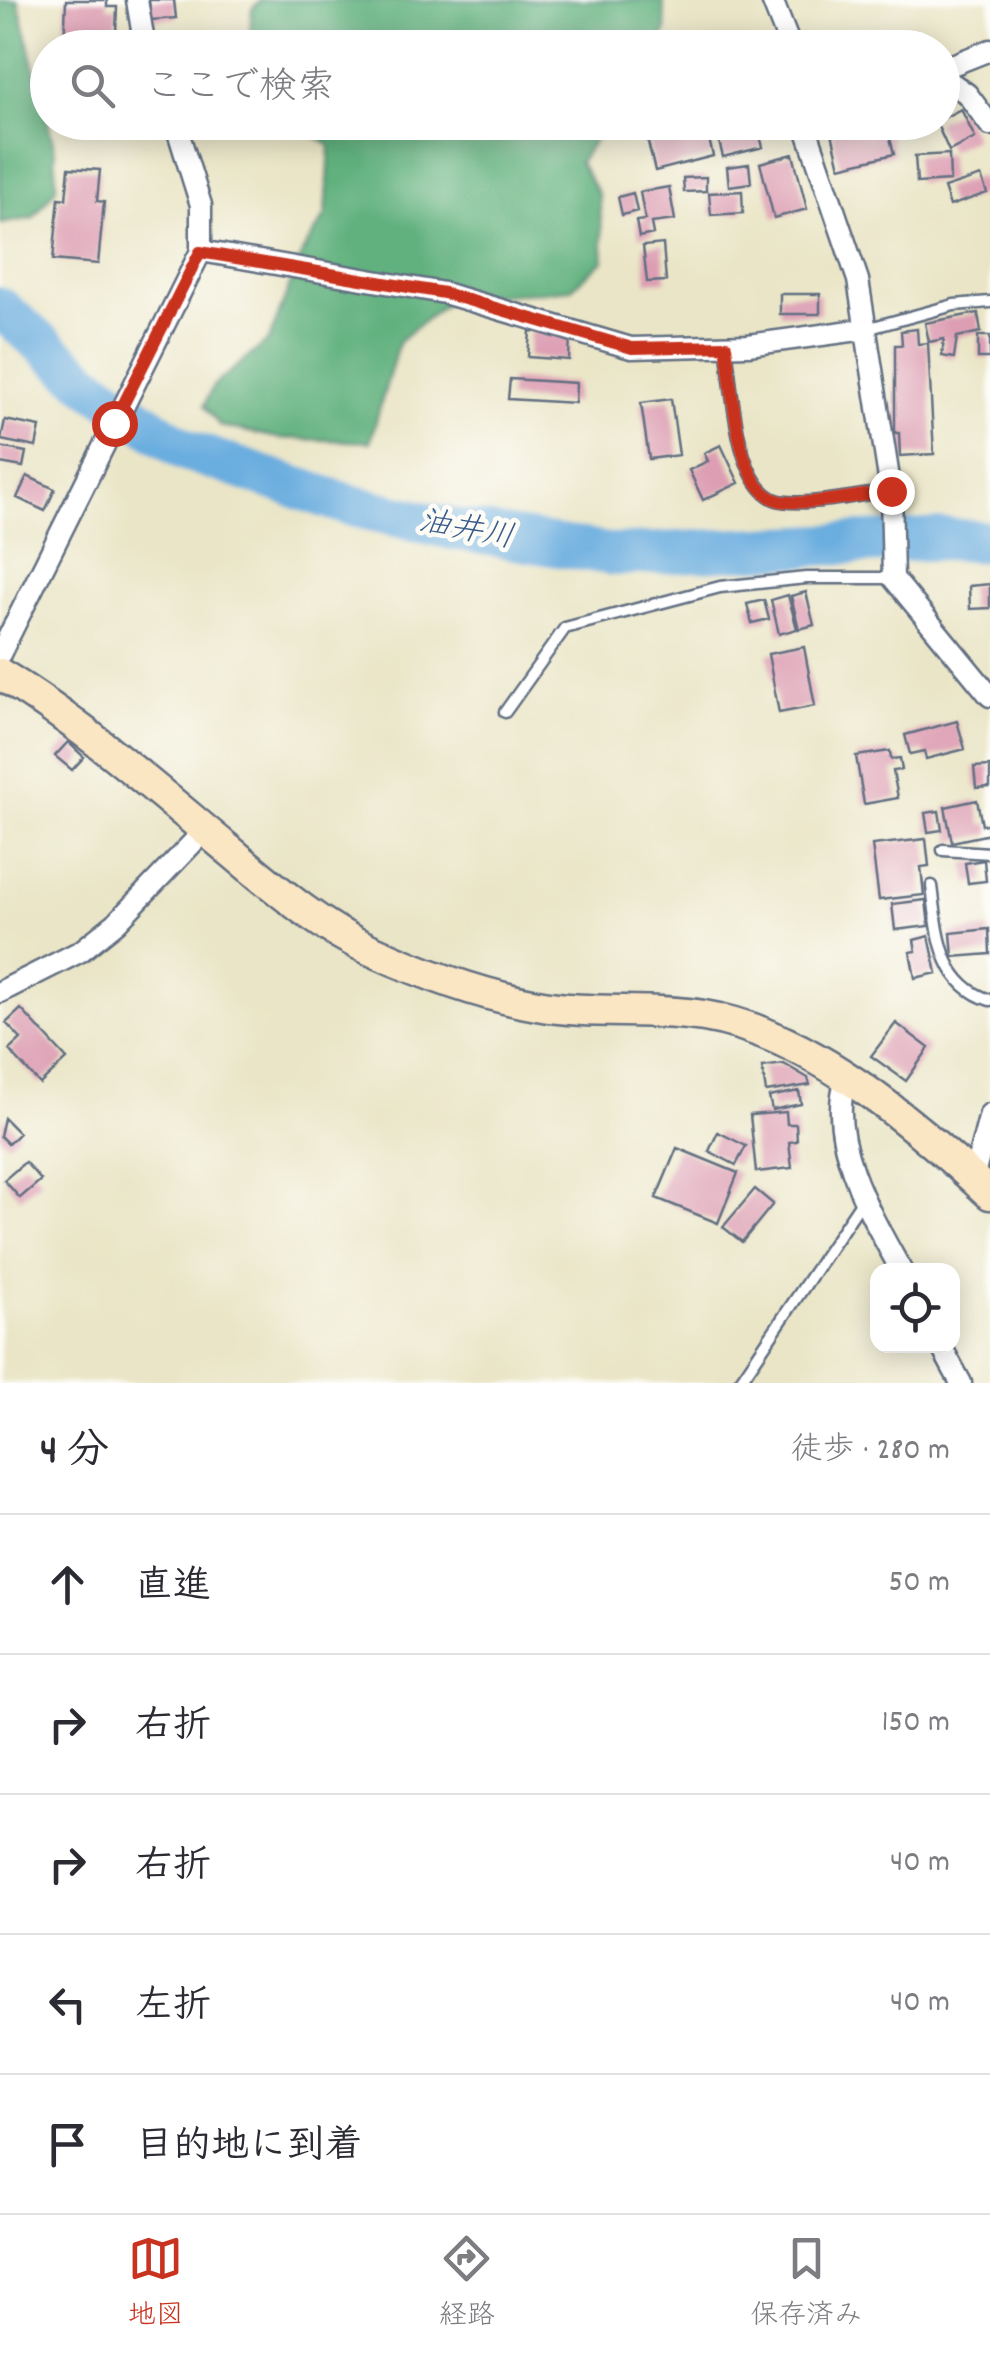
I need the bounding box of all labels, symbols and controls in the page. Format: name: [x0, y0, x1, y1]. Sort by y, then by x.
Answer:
search box: [30, 30, 960, 140]
icon: search: [65, 58, 120, 113]
text: ここで検索: [145, 62, 335, 117]
route start: [92, 401, 138, 447]
route end: [869, 469, 915, 515]
water label: 油井川: [415, 500, 518, 564]
map controls: [870, 1263, 960, 1353]
button: locate: [870, 1263, 960, 1353]
text: 4 分: [40, 1424, 109, 1484]
text: 徒歩 · 280 m: [790, 1429, 950, 1475]
icon: ahead: [40, 1557, 95, 1612]
text: 直進: [135, 1561, 211, 1616]
text: 50 m: [888, 1561, 950, 1607]
icon: right: [40, 1697, 95, 1752]
text: 右折: [135, 1701, 211, 1756]
text: 150 m: [881, 1701, 950, 1747]
icon: right: [40, 1837, 95, 1892]
text: 右折: [135, 1841, 211, 1896]
text: 40 m: [890, 1841, 950, 1887]
icon: left: [40, 1977, 95, 2032]
text: 左折: [135, 1981, 211, 2036]
text: 40 m: [890, 1981, 950, 2027]
icon: arrive: [40, 2117, 95, 2172]
text: 目的地に到着: [135, 2121, 363, 2176]
tab: 地図: [128, 2231, 184, 2338]
tab: 経路: [439, 2231, 495, 2338]
tab: 保存済み: [750, 2231, 862, 2338]

